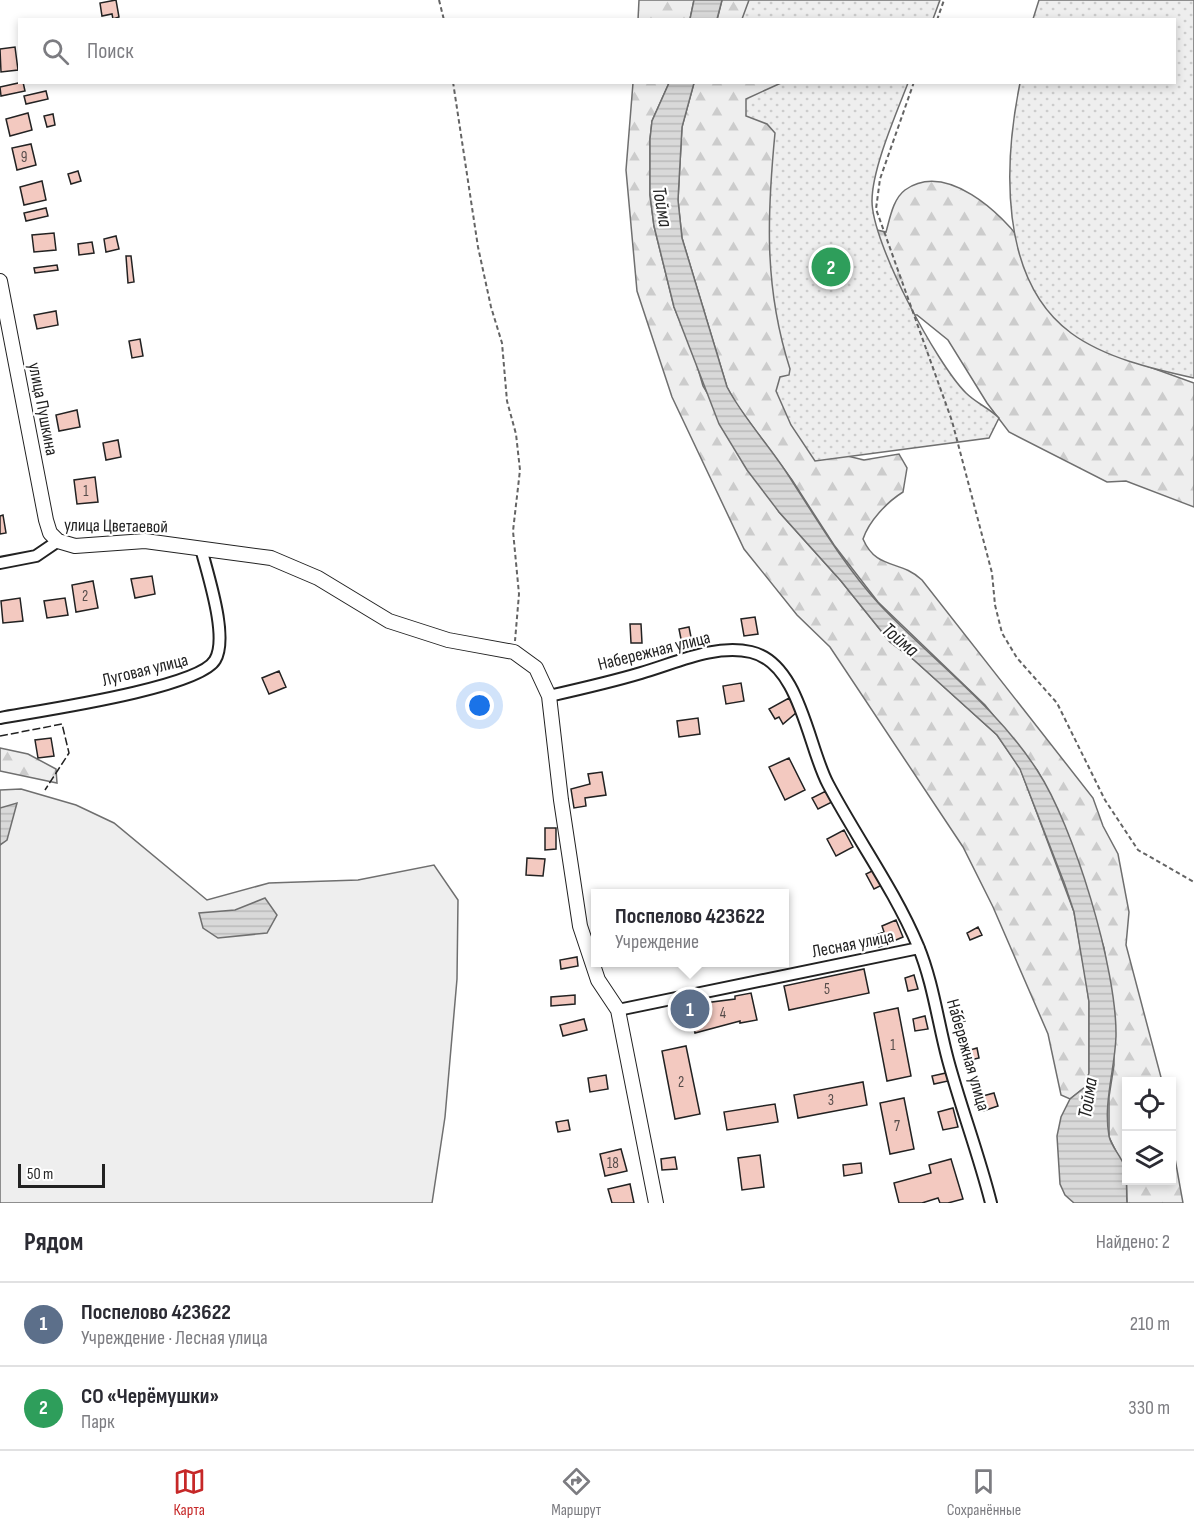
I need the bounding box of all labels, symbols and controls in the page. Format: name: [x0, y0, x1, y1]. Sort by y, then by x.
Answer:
search box: [18, 18, 1176, 84]
icon: search: [39, 35, 72, 68]
text: Поиск: [87, 38, 133, 65]
house number: 9: [21, 148, 27, 167]
water label: Тойма: [647, 185, 677, 229]
pin: 2: [812, 244, 850, 290]
street label: улица Пушкина: [24, 361, 62, 457]
house number: 1: [83, 482, 89, 501]
street label: улица Цветаевой: [64, 515, 168, 537]
house number: 2: [82, 587, 88, 606]
water label: Тойма: [877, 618, 923, 662]
street label: Набережная улица: [596, 627, 713, 675]
street label: Луговая улица: [100, 649, 190, 691]
your location: [465, 691, 494, 720]
popup: [591, 889, 789, 967]
text: Поспелово 423622: [615, 903, 765, 930]
street label: Лесная улица: [810, 926, 896, 962]
text: Учреждение: [615, 930, 699, 954]
house number: 5: [824, 980, 830, 999]
pin: 1: [670, 986, 710, 1032]
street label: Набережная улица: [942, 997, 994, 1113]
house number: 4: [720, 1004, 726, 1023]
house number: 1: [890, 1036, 896, 1055]
house number: 2: [678, 1073, 684, 1092]
water label: Тойма: [1073, 1076, 1103, 1120]
map controls: [1122, 1077, 1176, 1185]
button: locate: [1122, 1077, 1176, 1131]
house number: 3: [828, 1091, 834, 1110]
house number: 7: [894, 1117, 900, 1136]
button: layers: [1122, 1131, 1176, 1185]
house number: 18: [607, 1154, 619, 1173]
scale bar: [18, 1161, 105, 1188]
text: 50 m: [27, 1165, 53, 1184]
text: Рядом: [24, 1227, 83, 1258]
text: Найдено: 2: [1096, 1230, 1170, 1254]
text: Поспелово 423622: [81, 1299, 231, 1326]
text: 1: [40, 1312, 47, 1336]
text: 210 m: [1130, 1312, 1170, 1336]
text: Учреждение · Лесная улица: [81, 1326, 268, 1350]
text: СО «Черёмушки»: [81, 1383, 219, 1410]
text: 2: [39, 1396, 48, 1420]
text: 330 m: [1128, 1396, 1170, 1420]
text: Парк: [81, 1410, 115, 1434]
tab: Карта: [173, 1465, 206, 1520]
tab: Маршрут: [551, 1465, 601, 1520]
tab: Сохранённые: [947, 1465, 1021, 1520]

